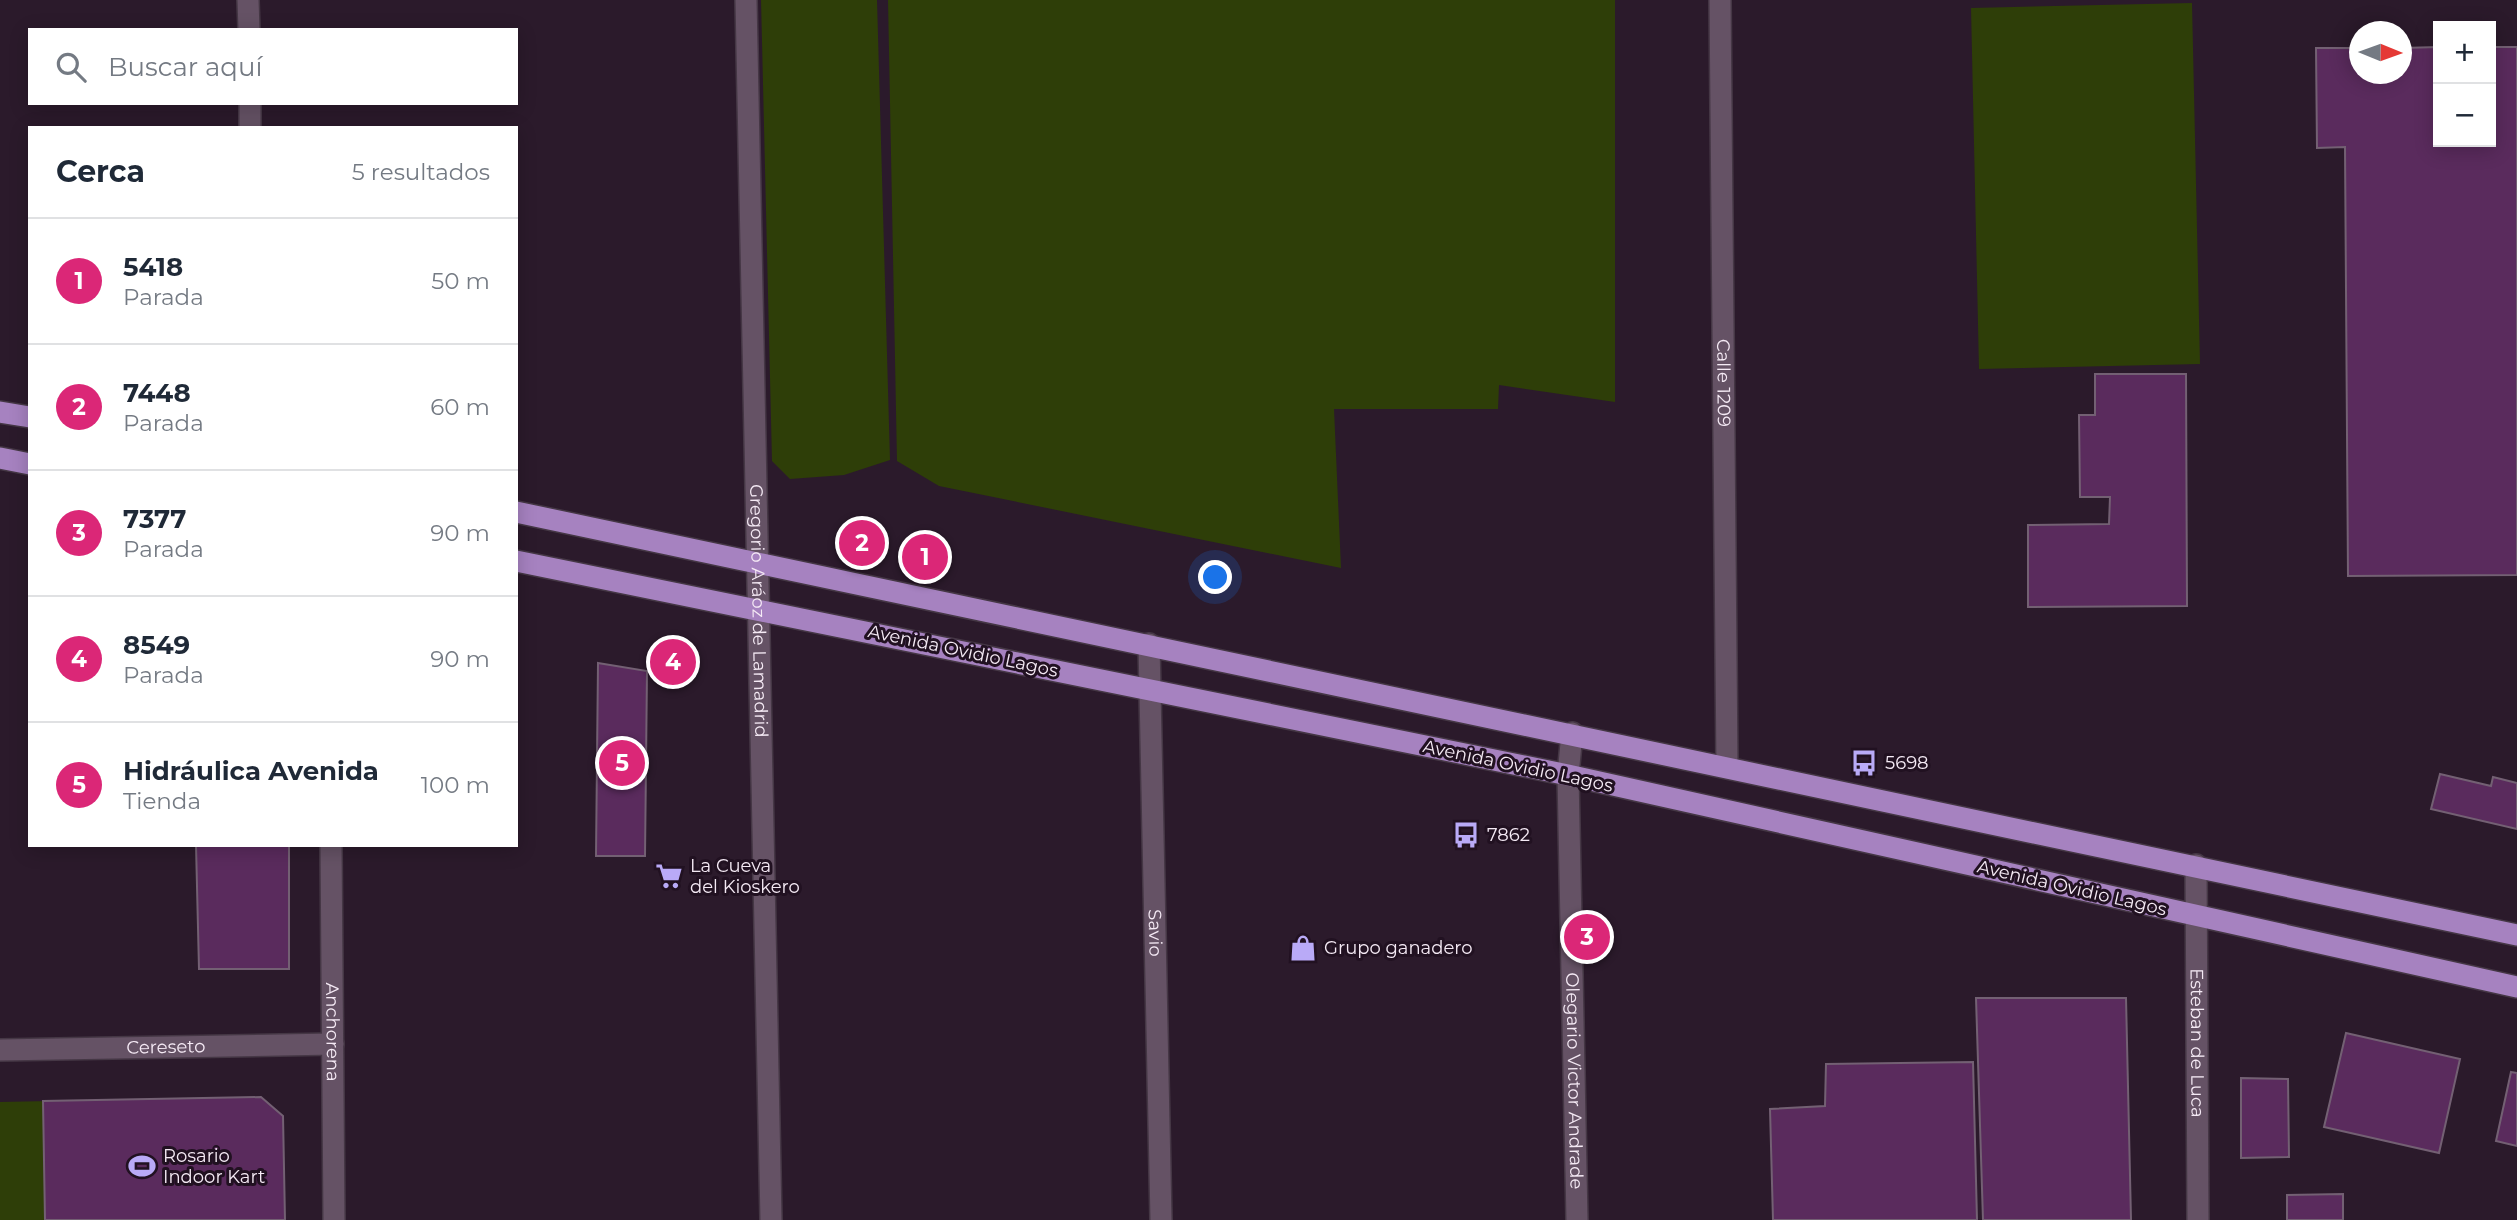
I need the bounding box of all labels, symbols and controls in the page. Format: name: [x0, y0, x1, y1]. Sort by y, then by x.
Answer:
north arrow: [2349, 21, 2412, 84]
map controls: [2433, 21, 2496, 147]
button: +: [2433, 21, 2496, 84]
search box: [28, 28, 518, 105]
icon: search: [52, 48, 90, 86]
text: Buscar aquí: [108, 51, 262, 83]
button: −: [2433, 84, 2496, 147]
text: Cerca: [56, 153, 145, 190]
text: 5 resultados: [352, 158, 490, 186]
text: 5418: [123, 251, 183, 283]
text: 1: [74, 267, 84, 295]
text: 50 m: [431, 267, 490, 295]
text: Parada: [123, 283, 204, 311]
street label: Calle 1209: [1712, 339, 1735, 427]
text: 7448: [123, 377, 191, 409]
text: 2: [72, 393, 86, 421]
text: 60 m: [430, 393, 490, 421]
text: Parada: [123, 409, 204, 437]
street label: Gregorio Aráoz de Lamadrid: [745, 484, 772, 738]
text: 7377: [123, 503, 186, 535]
pin: 2: [839, 517, 885, 569]
text: 3: [72, 519, 86, 547]
text: 90 m: [430, 519, 490, 547]
pin: 1: [902, 531, 948, 583]
text: Parada: [123, 535, 204, 563]
your location: [1198, 560, 1232, 594]
street label: Avenida Ovidio Lagos: [866, 620, 1060, 682]
text: 8549: [123, 629, 190, 661]
pin: 4: [650, 636, 696, 688]
text: 4: [71, 645, 87, 673]
text: 90 m: [430, 645, 490, 673]
text: Parada: [123, 661, 204, 689]
street label: Avenida Ovidio Lagos: [1421, 735, 1615, 797]
pin: 5: [599, 737, 645, 789]
bus stop icon: 5698: [1849, 748, 1879, 778]
place label: 5698: [1885, 752, 1929, 774]
text: Hidráulica Avenida: [123, 755, 379, 787]
text: 5: [72, 771, 86, 799]
text: 100 m: [421, 771, 490, 799]
text: Tienda: [123, 787, 201, 815]
bus stop icon: 7862: [1451, 820, 1481, 850]
place label: 7862: [1487, 824, 1530, 846]
place label: La Cueva del Kioskero: [690, 855, 800, 898]
street label: Avenida Ovidio Lagos: [1975, 855, 2169, 921]
supermarket icon: La Cueva del Kioskero: [654, 861, 684, 891]
street label: Savio: [1144, 909, 1167, 957]
pin: 3: [1564, 911, 1610, 963]
shop icon: Grupo ganadero: [1288, 933, 1318, 963]
place label: Grupo ganadero: [1324, 937, 1473, 959]
street label: Esteban de Luca: [2186, 968, 2208, 1118]
street label: Olegario Victor Andrade: [1561, 972, 1587, 1189]
street label: Anchorena: [321, 982, 344, 1082]
street label: Cereseto: [126, 1035, 206, 1059]
place label: Rosario Indoor Kart: [163, 1145, 265, 1188]
sports icon: Rosario Indoor Kart: [127, 1151, 157, 1181]

